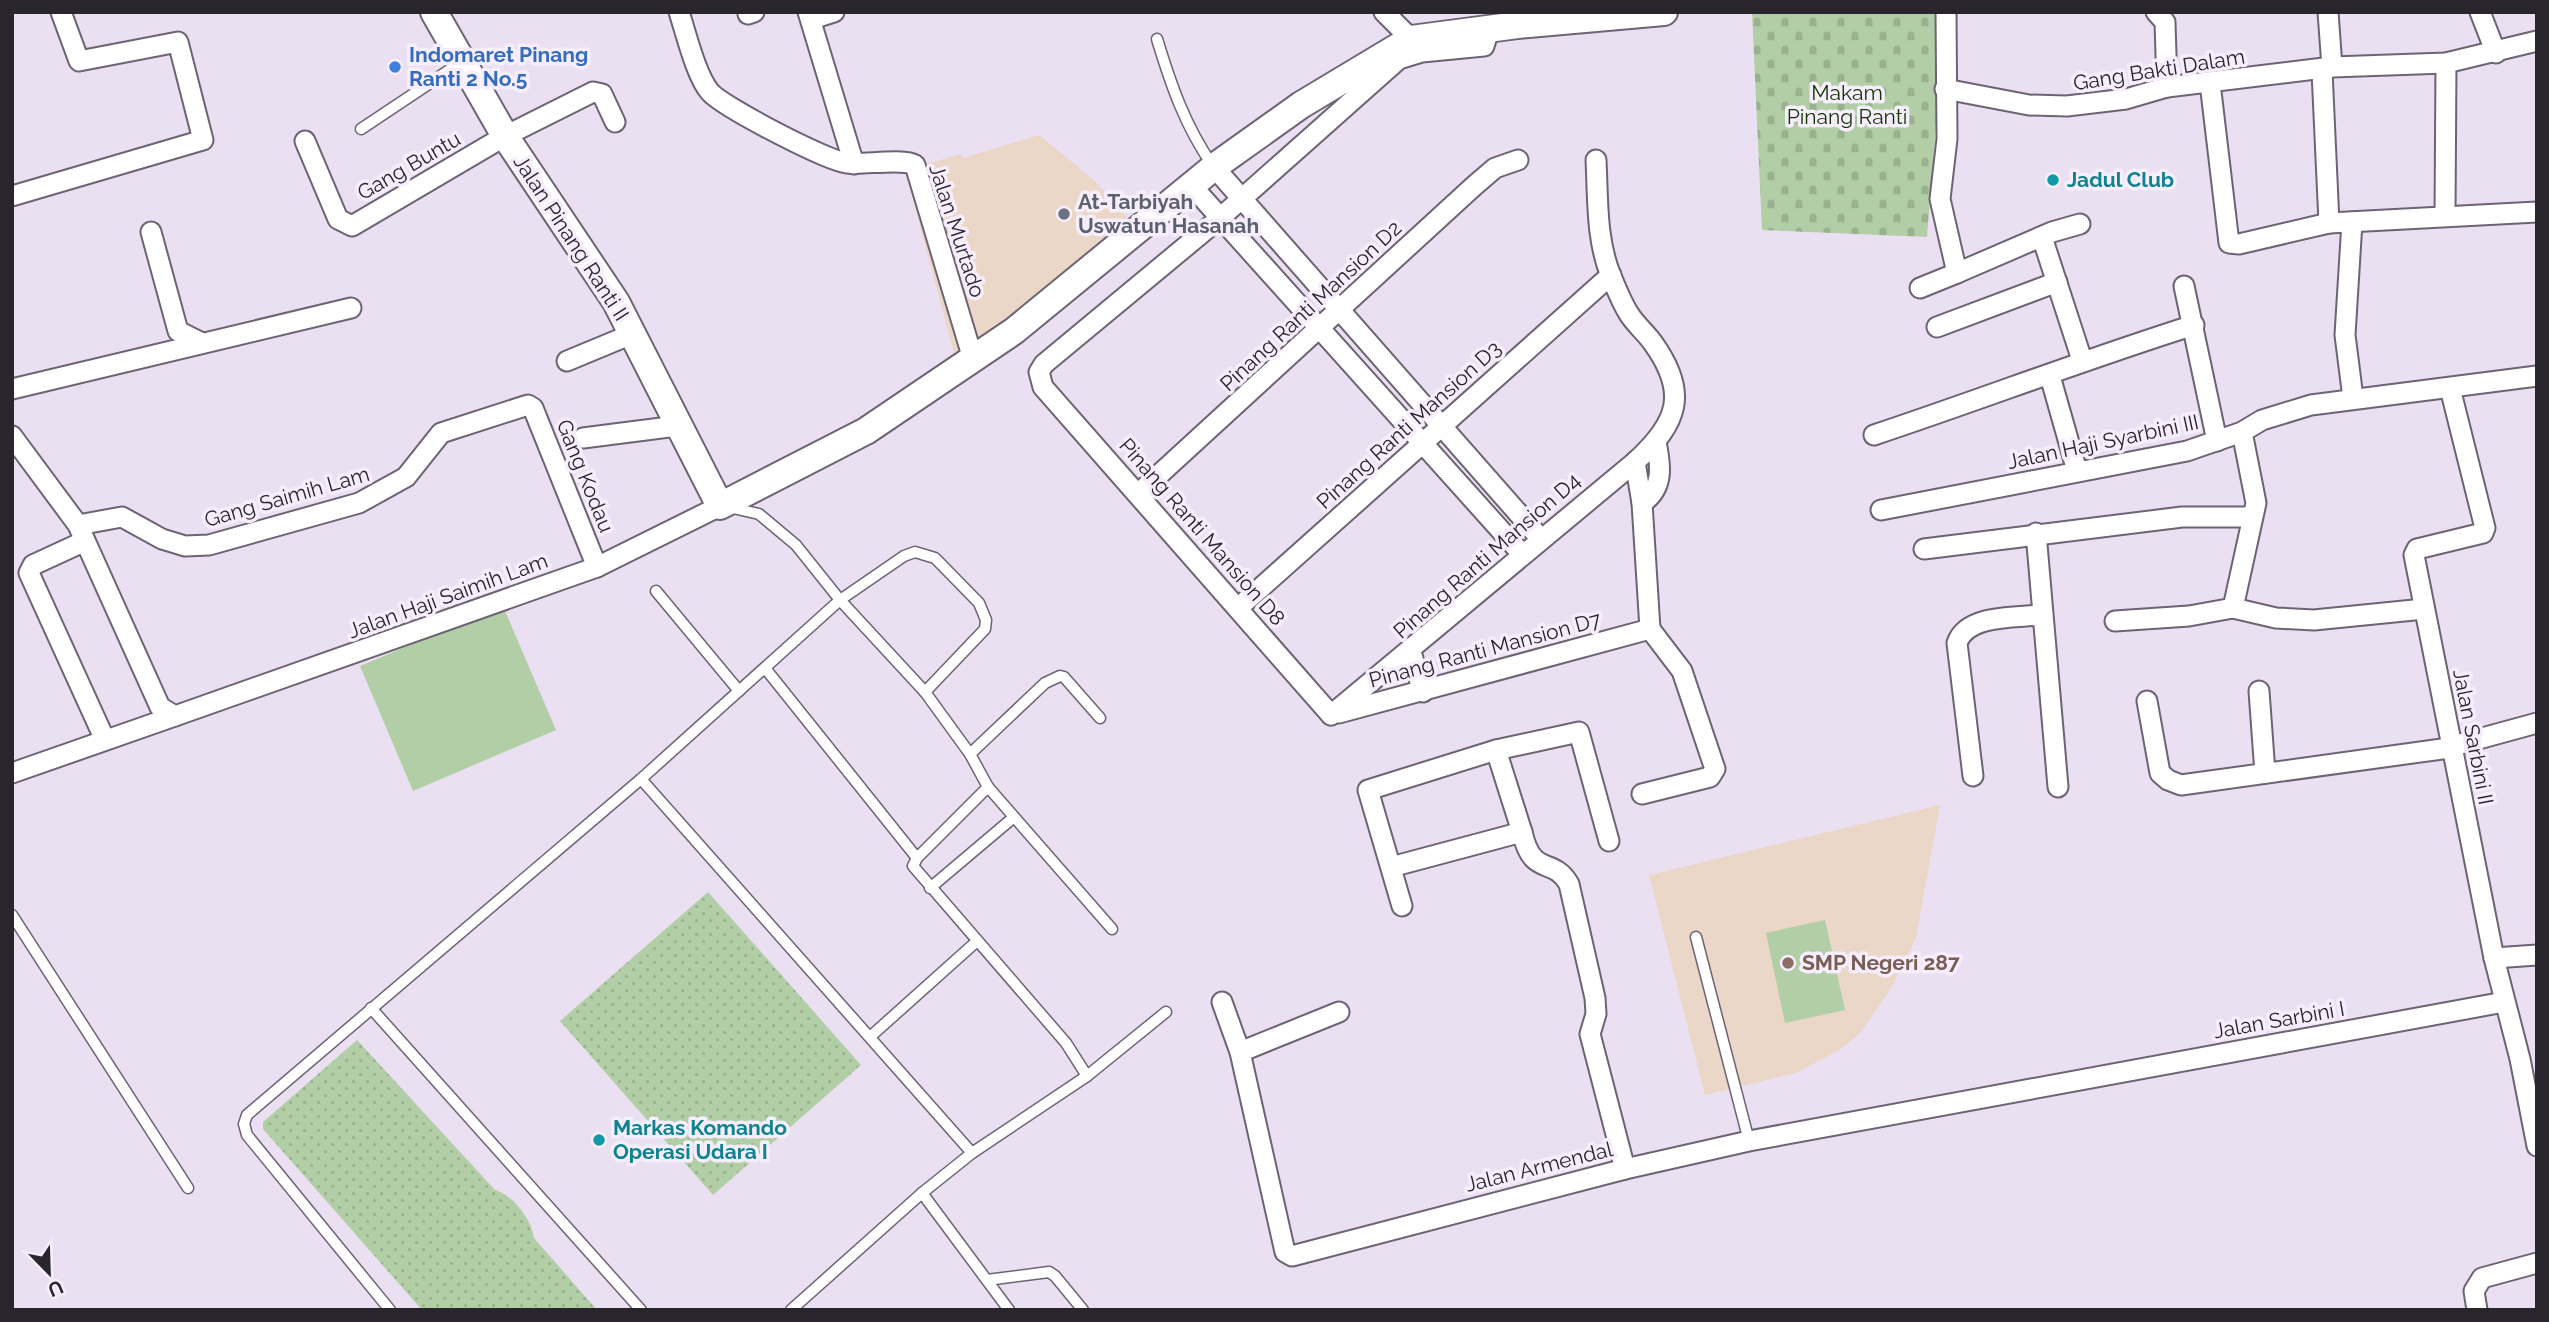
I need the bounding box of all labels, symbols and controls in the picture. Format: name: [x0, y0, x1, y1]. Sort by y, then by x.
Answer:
place label: Indomaret Pinang Ranti 2 No.5: [409, 42, 588, 91]
street label: Gang Bakti Dalam: [2071, 44, 2247, 95]
marker: Indomaret Pinang Ranti 2 No.5: [387, 59, 403, 75]
park label: Makam Pinang Ranti: [1787, 80, 1907, 129]
street label: Gang Buntu: [353, 126, 465, 205]
street label: Jalan Pinang Ranti II: [509, 150, 634, 325]
street label: Jalan Murtado: [924, 161, 991, 301]
place label: Jadul Club: [2067, 167, 2174, 192]
marker: Jadul Club: [2045, 172, 2061, 188]
place label: At-Tarbiyah Uswatun Hasanah: [1078, 189, 1259, 238]
marker: At-Tarbiyah Uswatun Hasanah: [1056, 206, 1072, 222]
street label: Pinang Ranti Mansion D2: [1215, 215, 1407, 396]
street label: Pinang Ranti Mansion D3: [1311, 335, 1506, 514]
street label: Jalan Haji Syarbini III: [2005, 409, 2201, 474]
street label: Gang Kodau: [552, 416, 619, 536]
street label: Pinang Ranti Mansion D8: [1114, 433, 1291, 631]
street label: Gang Saimih Lam: [202, 461, 372, 532]
street label: Pinang Ranti Mansion D4: [1388, 468, 1585, 644]
street label: Jalan Haji Saimih Lam: [344, 548, 551, 643]
street label: Pinang Ranti Mansion D7: [1366, 606, 1604, 693]
street label: Jalan Sarbini II: [2448, 667, 2499, 807]
place label: SMP Negeri 287: [1802, 950, 1960, 975]
marker: SMP Negeri 287: [1780, 955, 1796, 971]
street label: Jalan Sarbini I: [2211, 996, 2346, 1043]
place label: Markas Komando Operasi Udara I: [613, 1115, 787, 1164]
marker: Markas Komando Operasi Udara I: [591, 1132, 607, 1148]
street label: Jalan Armendal: [1463, 1136, 1615, 1197]
north arrow: [14, 1238, 84, 1308]
text: U: [45, 1276, 67, 1302]

